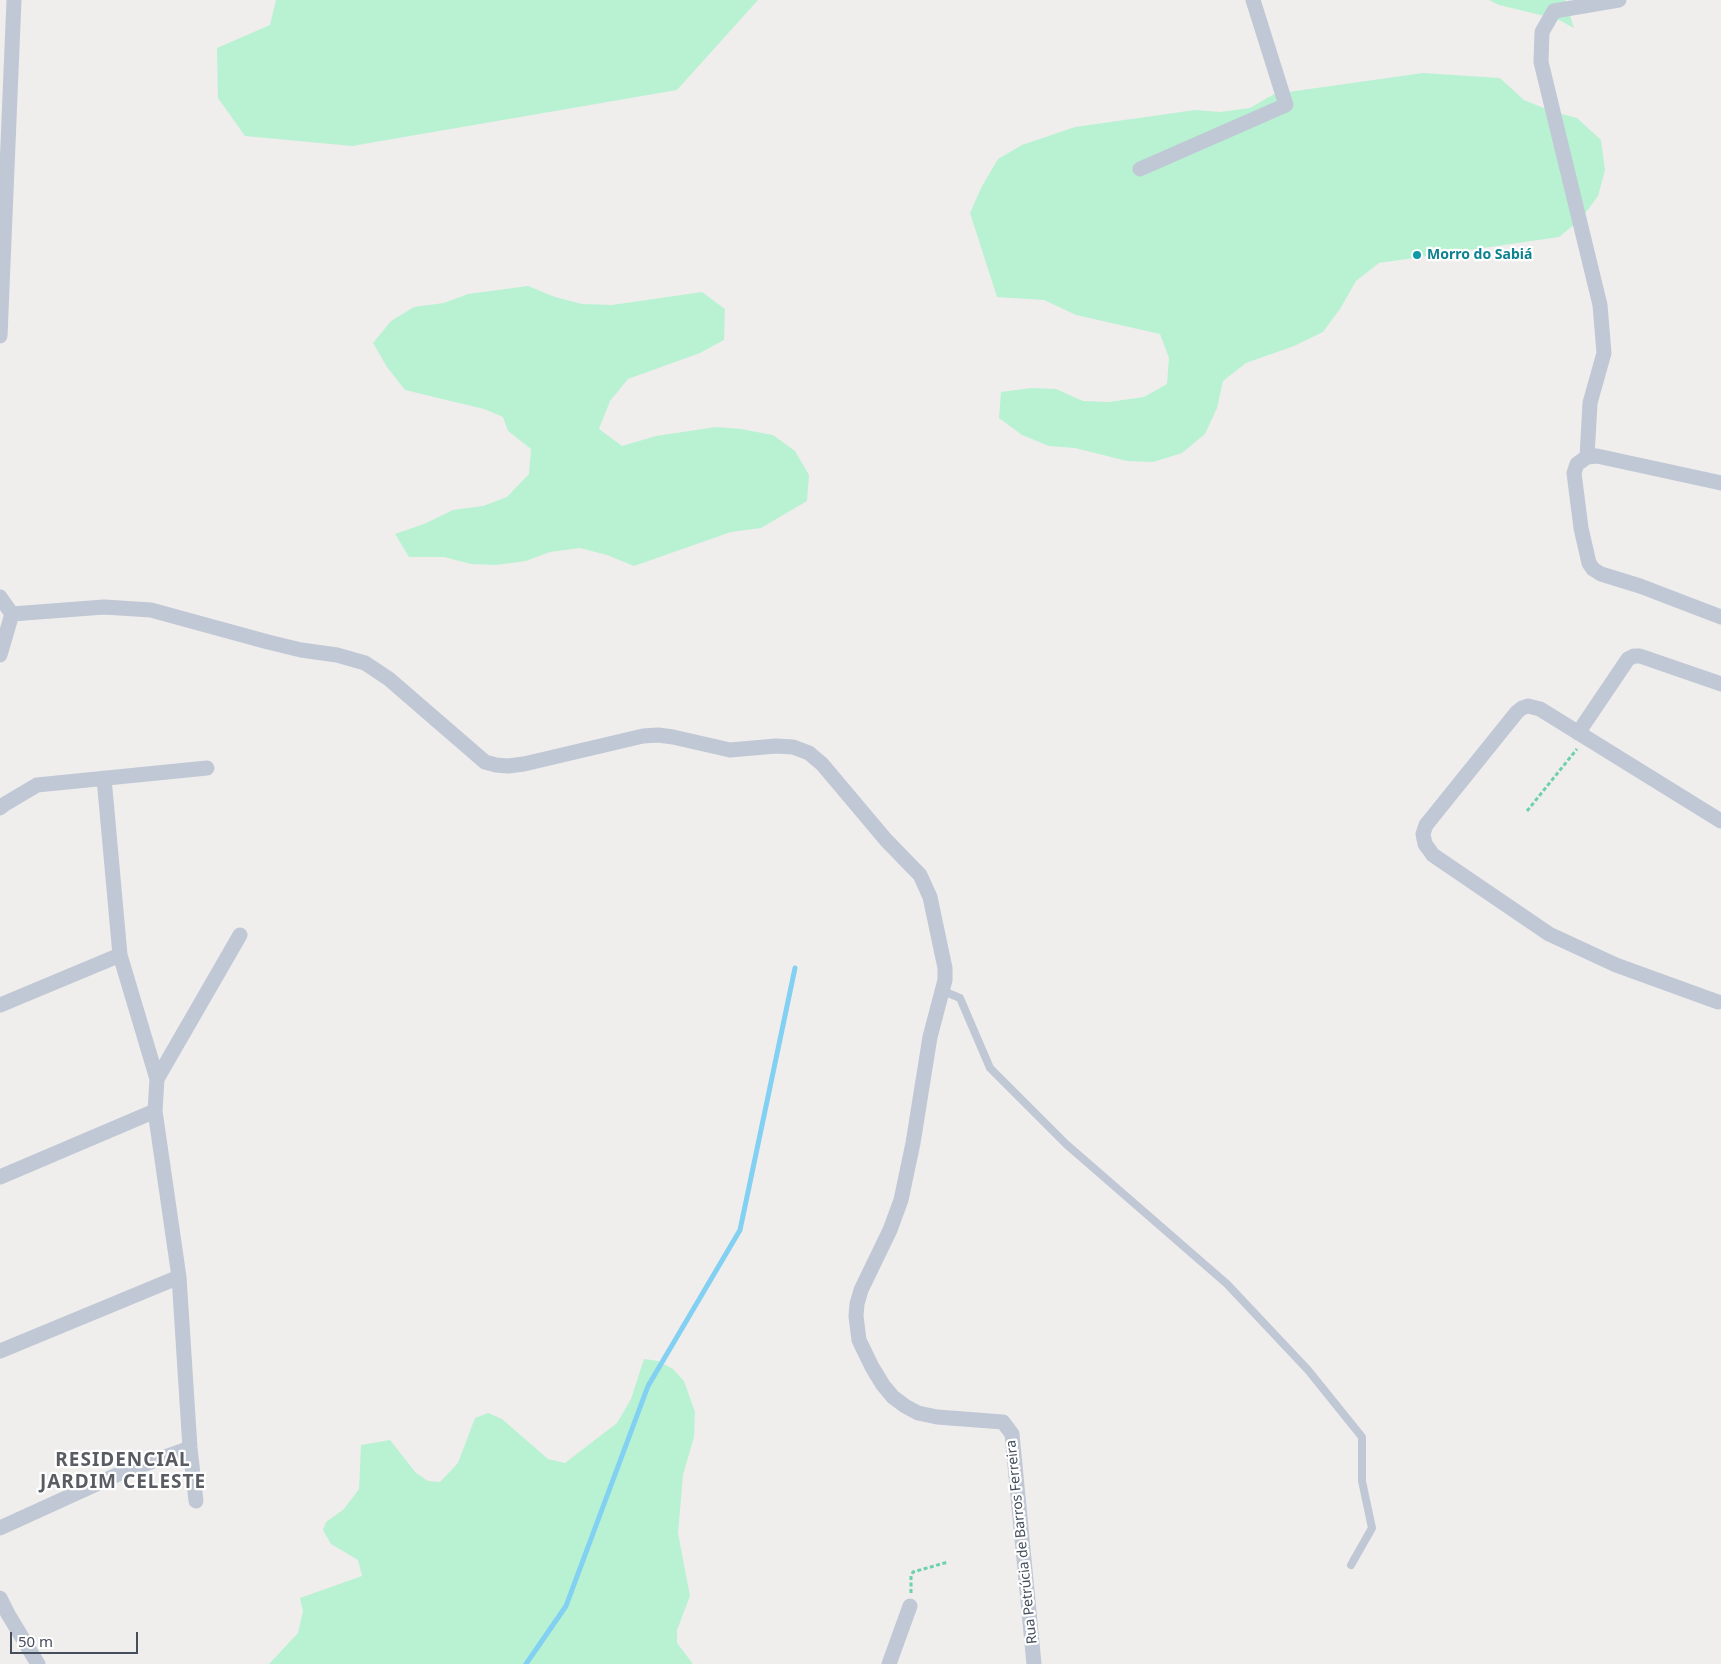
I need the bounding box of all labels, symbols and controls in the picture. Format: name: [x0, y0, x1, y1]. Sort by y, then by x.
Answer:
place label: Morro do Sabiá: [1427, 247, 1532, 263]
marker: Morro do Sabiá: [1411, 249, 1423, 261]
street label: Rua Petrúcia de Barros Ferreira: [1003, 1439, 1041, 1645]
district label: RESIDENCIAL JARDIM CELESTE: [38, 1450, 208, 1494]
scale bar: [12, 1622, 140, 1654]
text: 50 m: [18, 1631, 53, 1651]

